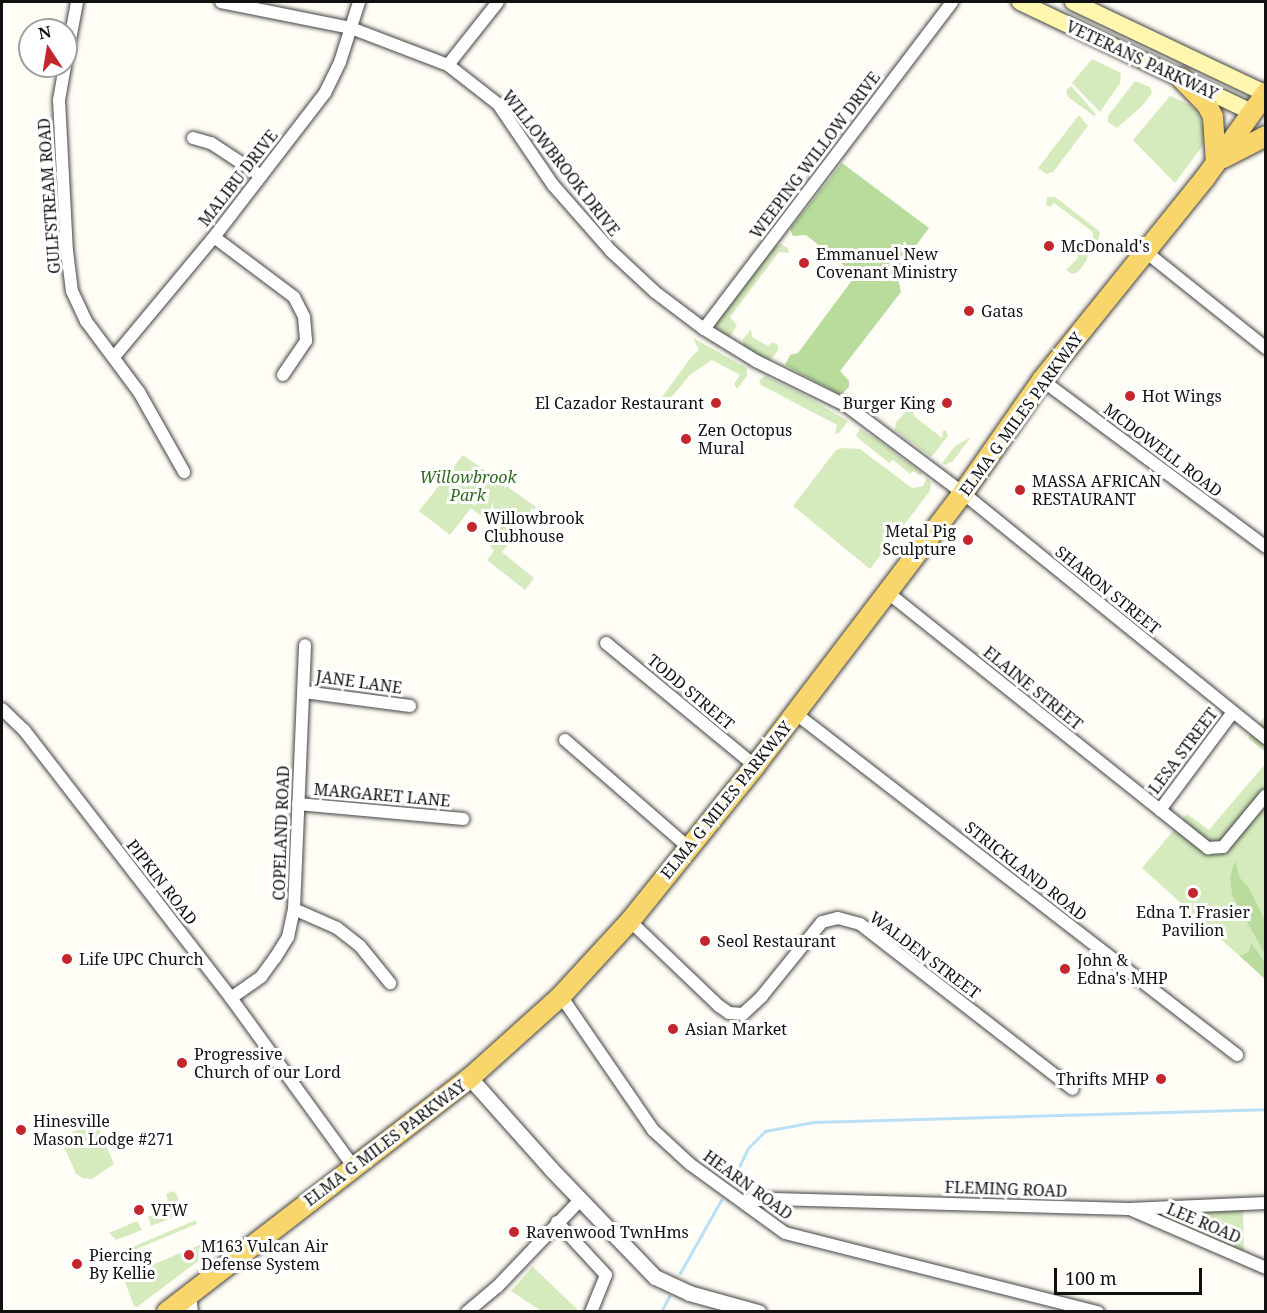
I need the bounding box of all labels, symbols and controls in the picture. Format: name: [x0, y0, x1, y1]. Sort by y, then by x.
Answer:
street label: VETERANS PARKWAY: [1063, 16, 1221, 104]
north arrow: [18, 18, 78, 78]
text: N: [36, 20, 53, 44]
street label: WEEPING WILLOW DRIVE: [746, 68, 884, 242]
street label: WILLOWBROOK DRIVE: [498, 86, 624, 240]
street label: GULFSTREAM ROAD: [34, 117, 64, 275]
street label: MALIBU DRIVE: [194, 126, 282, 230]
place label: McDonald's: [1061, 236, 1150, 256]
marker: McDonald's: [1042, 239, 1056, 253]
place label: Emmanuel New Covenant Ministry: [816, 244, 957, 282]
marker: Emmanuel New Covenant Ministry: [797, 256, 811, 270]
place label: Gatas: [981, 301, 1023, 321]
marker: Gatas: [962, 304, 976, 318]
street label: ELMA G MILES PARKWAY: [955, 329, 1087, 499]
place label: Hot Wings: [1142, 386, 1222, 406]
marker: Hot Wings: [1123, 389, 1137, 403]
place label: El Cazador Restaurant: [535, 393, 704, 413]
place label: Burger King: [843, 393, 935, 413]
marker: El Cazador Restaurant: [709, 396, 723, 410]
marker: Burger King: [940, 396, 954, 410]
street label: MCDOWELL ROAD: [1100, 399, 1226, 501]
place label: Zen Octopus Mural: [698, 420, 792, 458]
marker: Zen Octopus Mural: [679, 432, 693, 446]
park label: Willowbrook Park: [419, 467, 517, 505]
place label: MASSA AFRICAN RESTAURANT: [1032, 471, 1161, 509]
marker: MASSA AFRICAN RESTAURANT: [1013, 483, 1027, 497]
place label: Willowbrook Clubhouse: [484, 508, 584, 546]
marker: Willowbrook Clubhouse: [465, 520, 479, 534]
place label: Metal Pig Sculpture: [883, 521, 956, 559]
marker: Metal Pig Sculpture: [961, 533, 975, 547]
street label: SHARON STREET: [1052, 542, 1164, 638]
street label: ELAINE STREET: [980, 642, 1086, 734]
street label: TODD STREET: [644, 650, 738, 734]
street label: JANE LANE: [315, 666, 403, 698]
street label: LESA STREET: [1145, 704, 1221, 798]
street label: ELMA G MILES PARKWAY: [656, 717, 796, 883]
street label: COPELAND ROAD: [269, 765, 293, 901]
street label: MARGARET LANE: [313, 779, 451, 811]
street label: STRICKLAND ROAD: [961, 817, 1091, 925]
street label: PIPKIN ROAD: [123, 835, 201, 929]
marker: Edna T. Frasier Pavilion: [1186, 886, 1200, 900]
place label: Edna T. Frasier Pavilion: [1136, 902, 1250, 940]
street label: WALDEN STREET: [866, 907, 984, 1003]
place label: Seol Restaurant: [717, 931, 836, 951]
marker: Seol Restaurant: [698, 934, 712, 948]
place label: Life UPC Church: [79, 949, 204, 969]
place label: John & Edna's MHP: [1077, 950, 1168, 988]
marker: Life UPC Church: [60, 952, 74, 966]
marker: John & Edna's MHP: [1058, 962, 1072, 976]
place label: Asian Market: [685, 1019, 787, 1039]
marker: Asian Market: [666, 1022, 680, 1036]
place label: Progressive Church of our Lord: [194, 1044, 341, 1082]
marker: Progressive Church of our Lord: [175, 1056, 189, 1070]
place label: Thrifts MHP: [1056, 1069, 1149, 1089]
marker: Thrifts MHP: [1154, 1072, 1168, 1086]
street label: ELMA G MILES PARKWAY: [300, 1076, 470, 1210]
place label: Hinesville Mason Lodge #271: [33, 1111, 174, 1149]
marker: Hinesville Mason Lodge #271: [14, 1123, 28, 1137]
street label: HEARN ROAD: [700, 1146, 796, 1224]
street label: FLEMING ROAD: [944, 1177, 1068, 1201]
street label: LEE ROAD: [1164, 1199, 1244, 1247]
place label: VFW: [151, 1200, 188, 1220]
marker: VFW: [132, 1203, 146, 1217]
place label: Ravenwood TwnHms: [526, 1222, 689, 1242]
marker: Ravenwood TwnHms: [507, 1225, 521, 1239]
place label: M163 Vulcan Air Defense System: [201, 1236, 328, 1274]
place label: Piercing By Kellie: [89, 1245, 155, 1283]
marker: M163 Vulcan Air Defense System: [182, 1248, 196, 1262]
scale bar: [1057, 1256, 1206, 1294]
marker: Piercing By Kellie: [70, 1257, 84, 1271]
text: 100 m: [1065, 1266, 1117, 1290]

